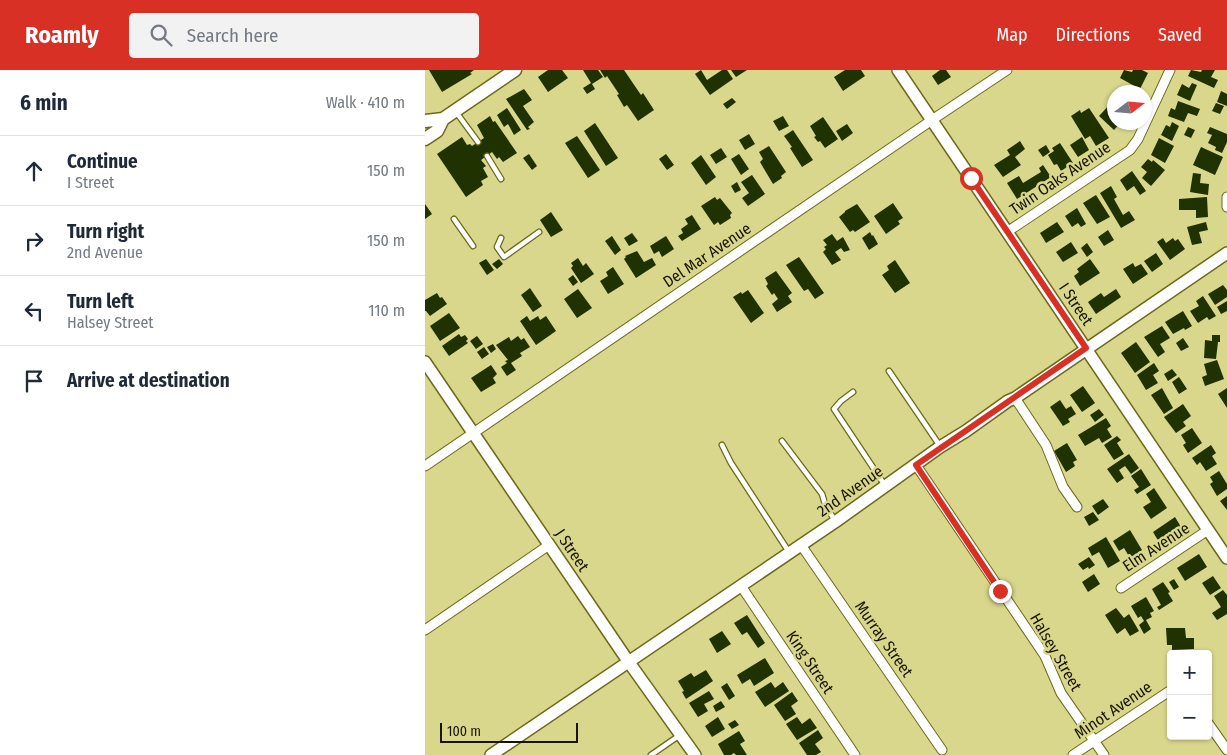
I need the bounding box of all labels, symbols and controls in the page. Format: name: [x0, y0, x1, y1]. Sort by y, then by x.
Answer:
search box: [129, 13, 479, 58]
text: Roamly: [25, 21, 99, 49]
icon: search: [147, 21, 175, 49]
text: Search here: [187, 24, 278, 47]
text: Map: [996, 24, 1028, 46]
text: Directions: [1056, 24, 1130, 46]
text: Saved: [1158, 24, 1202, 46]
north arrow: [1107, 85, 1152, 130]
text: 6 min: [20, 90, 68, 116]
text: Walk · 410 m: [326, 93, 405, 112]
street label: Twin Oaks Avenue: [1006, 137, 1114, 219]
text: Continue: [67, 150, 138, 173]
icon: ahead: [20, 157, 48, 185]
text: 150 m: [367, 161, 405, 180]
route start: [960, 167, 983, 190]
text: I Street: [67, 173, 114, 192]
street label: Del Mar Avenue: [659, 219, 755, 291]
text: Turn right: [67, 220, 144, 243]
icon: right: [20, 227, 48, 255]
text: 150 m: [367, 231, 405, 250]
text: 2nd Avenue: [67, 243, 143, 262]
street label: I Street: [1055, 279, 1098, 330]
text: Turn left: [67, 290, 134, 313]
icon: left: [20, 297, 48, 325]
text: 110 m: [368, 301, 405, 320]
text: Halsey Street: [67, 313, 154, 332]
icon: arrive: [20, 367, 48, 395]
text: Arrive at destination: [67, 369, 230, 392]
street label: 2nd Avenue: [813, 461, 887, 521]
street label: Elm Avenue: [1119, 518, 1193, 576]
street label: J Street: [551, 525, 594, 576]
route end: [989, 580, 1012, 603]
street label: Murray Street: [851, 597, 918, 681]
street label: Halsey Street: [1026, 610, 1086, 695]
street label: King Street: [782, 627, 838, 698]
map controls: [1167, 650, 1212, 740]
button: +: [1167, 650, 1212, 695]
street label: Minot Avenue: [1071, 677, 1155, 743]
button: −: [1167, 695, 1212, 740]
scale bar: [440, 720, 577, 743]
text: 100 m: [447, 723, 481, 740]

